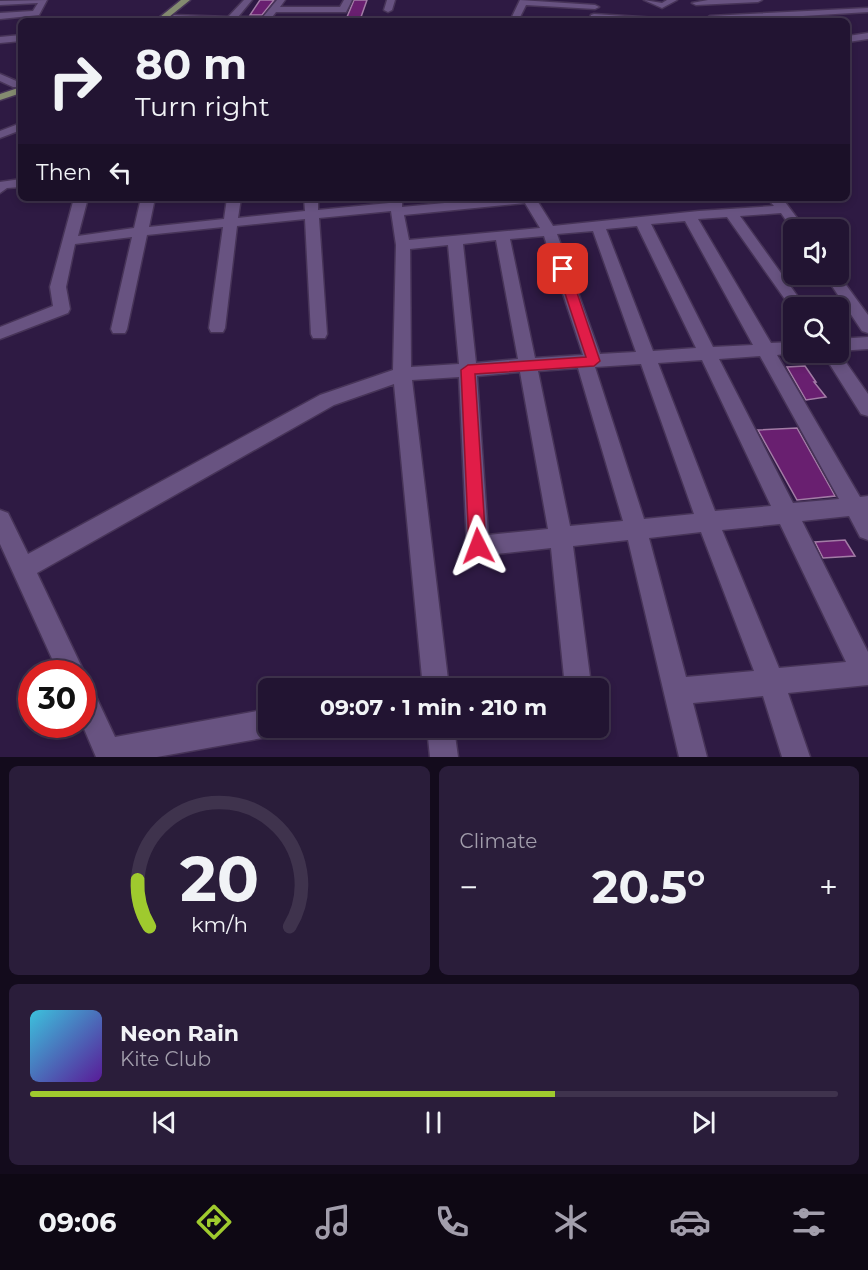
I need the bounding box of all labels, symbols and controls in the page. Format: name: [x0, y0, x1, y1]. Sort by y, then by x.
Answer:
text: 80 m: [135, 38, 247, 90]
icon: right: [36, 42, 114, 120]
text: Turn right: [135, 90, 270, 123]
icon: left: [104, 156, 137, 189]
text: Then: [36, 159, 92, 186]
map controls: [783, 219, 849, 363]
button: sound: [783, 219, 849, 285]
pin: [537, 243, 588, 294]
icon: arrive: [546, 252, 579, 285]
button: search: [783, 297, 849, 363]
position arrow: [446, 514, 510, 578]
speed limit sign: 30: [18, 660, 96, 738]
text: 09:07 · 1 min · 210 m: [320, 694, 547, 721]
text: Climate: [460, 829, 537, 853]
text: 20: [180, 841, 259, 917]
text: 20.5°: [592, 859, 706, 914]
text: −: [460, 867, 478, 907]
text: +: [819, 867, 838, 907]
text: km/h: [191, 912, 248, 938]
text: Neon Rain: [120, 1020, 239, 1047]
text: Kite Club: [120, 1047, 211, 1071]
icon: previous: [148, 1106, 181, 1139]
icon: pause: [417, 1106, 450, 1139]
icon: next: [687, 1106, 720, 1139]
icon: directions: [193, 1201, 235, 1243]
icon: music: [312, 1201, 354, 1243]
icon: phone: [431, 1201, 473, 1243]
icon: climate: [550, 1201, 592, 1243]
icon: car: [669, 1201, 711, 1243]
icon: filters: [788, 1201, 830, 1243]
text: 09:06: [38, 1206, 117, 1239]

